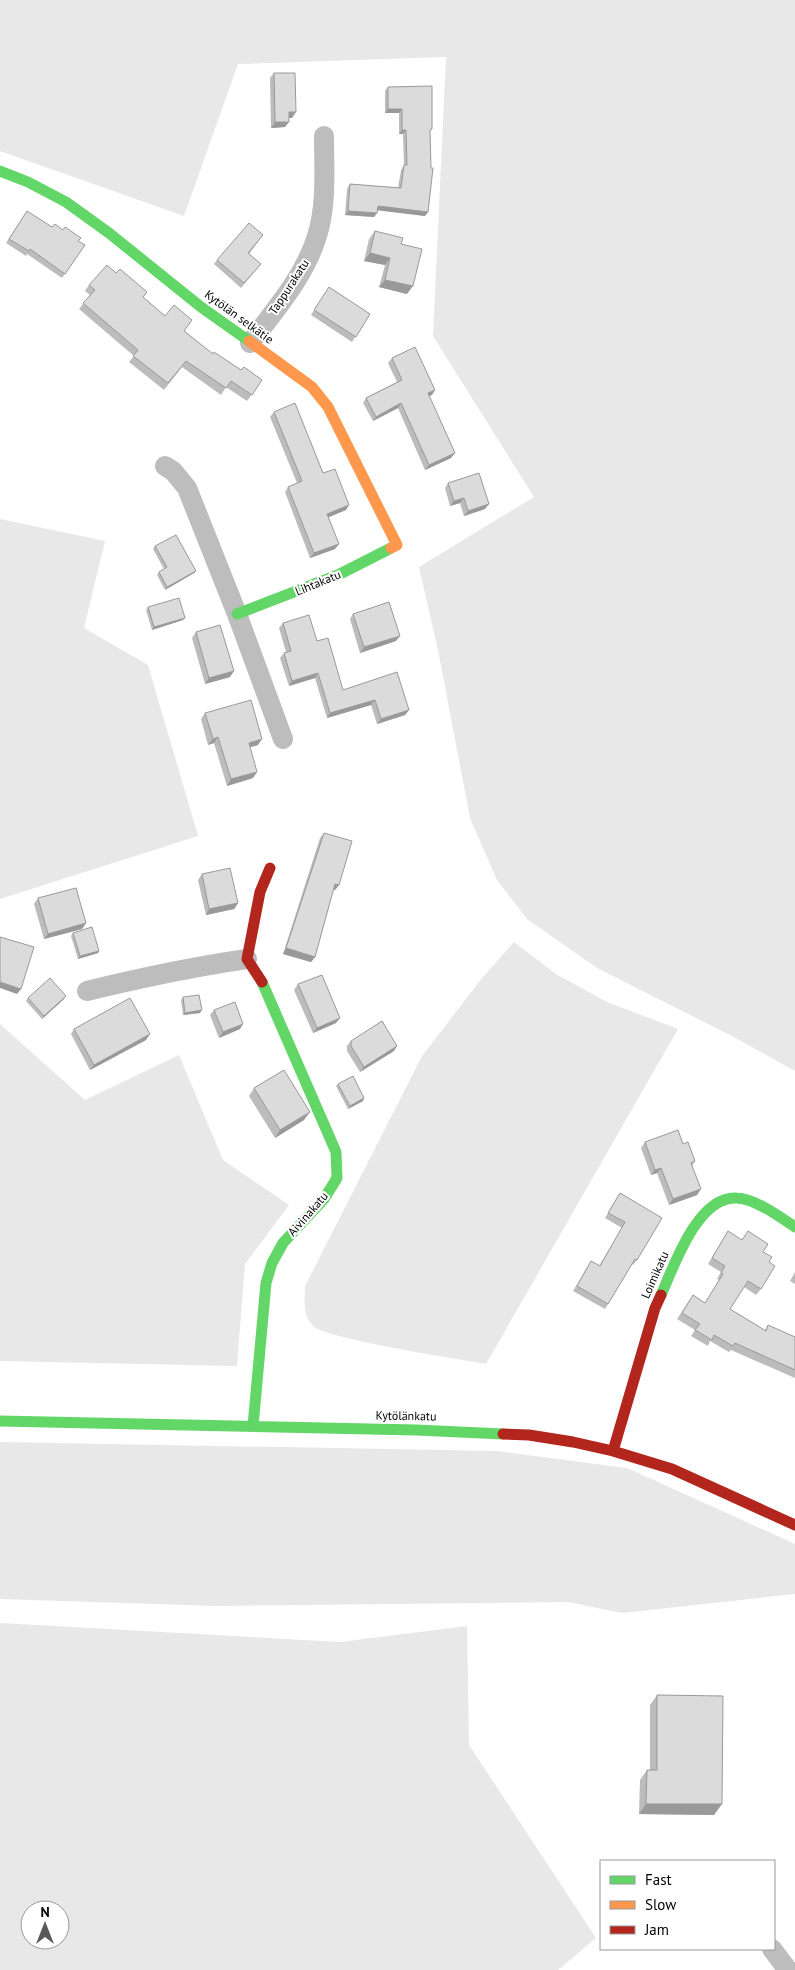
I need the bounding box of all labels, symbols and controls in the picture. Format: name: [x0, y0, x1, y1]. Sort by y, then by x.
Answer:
street label: Tappurakatu: [265, 256, 312, 317]
street label: Kytölän selkätie: [202, 287, 277, 347]
street label: Lihtakatu: [293, 567, 343, 599]
street label: Aivinakatu: [284, 1188, 331, 1239]
street label: Loimikatu: [637, 1249, 672, 1301]
street label: Kytölänkatu: [375, 1407, 437, 1424]
legend: [600, 1860, 775, 1950]
text: Fast: [645, 1870, 672, 1889]
text: Slow: [645, 1895, 676, 1914]
north arrow: [20, 1900, 70, 1950]
text: N: [40, 1903, 50, 1921]
text: Jam: [644, 1920, 669, 1939]

